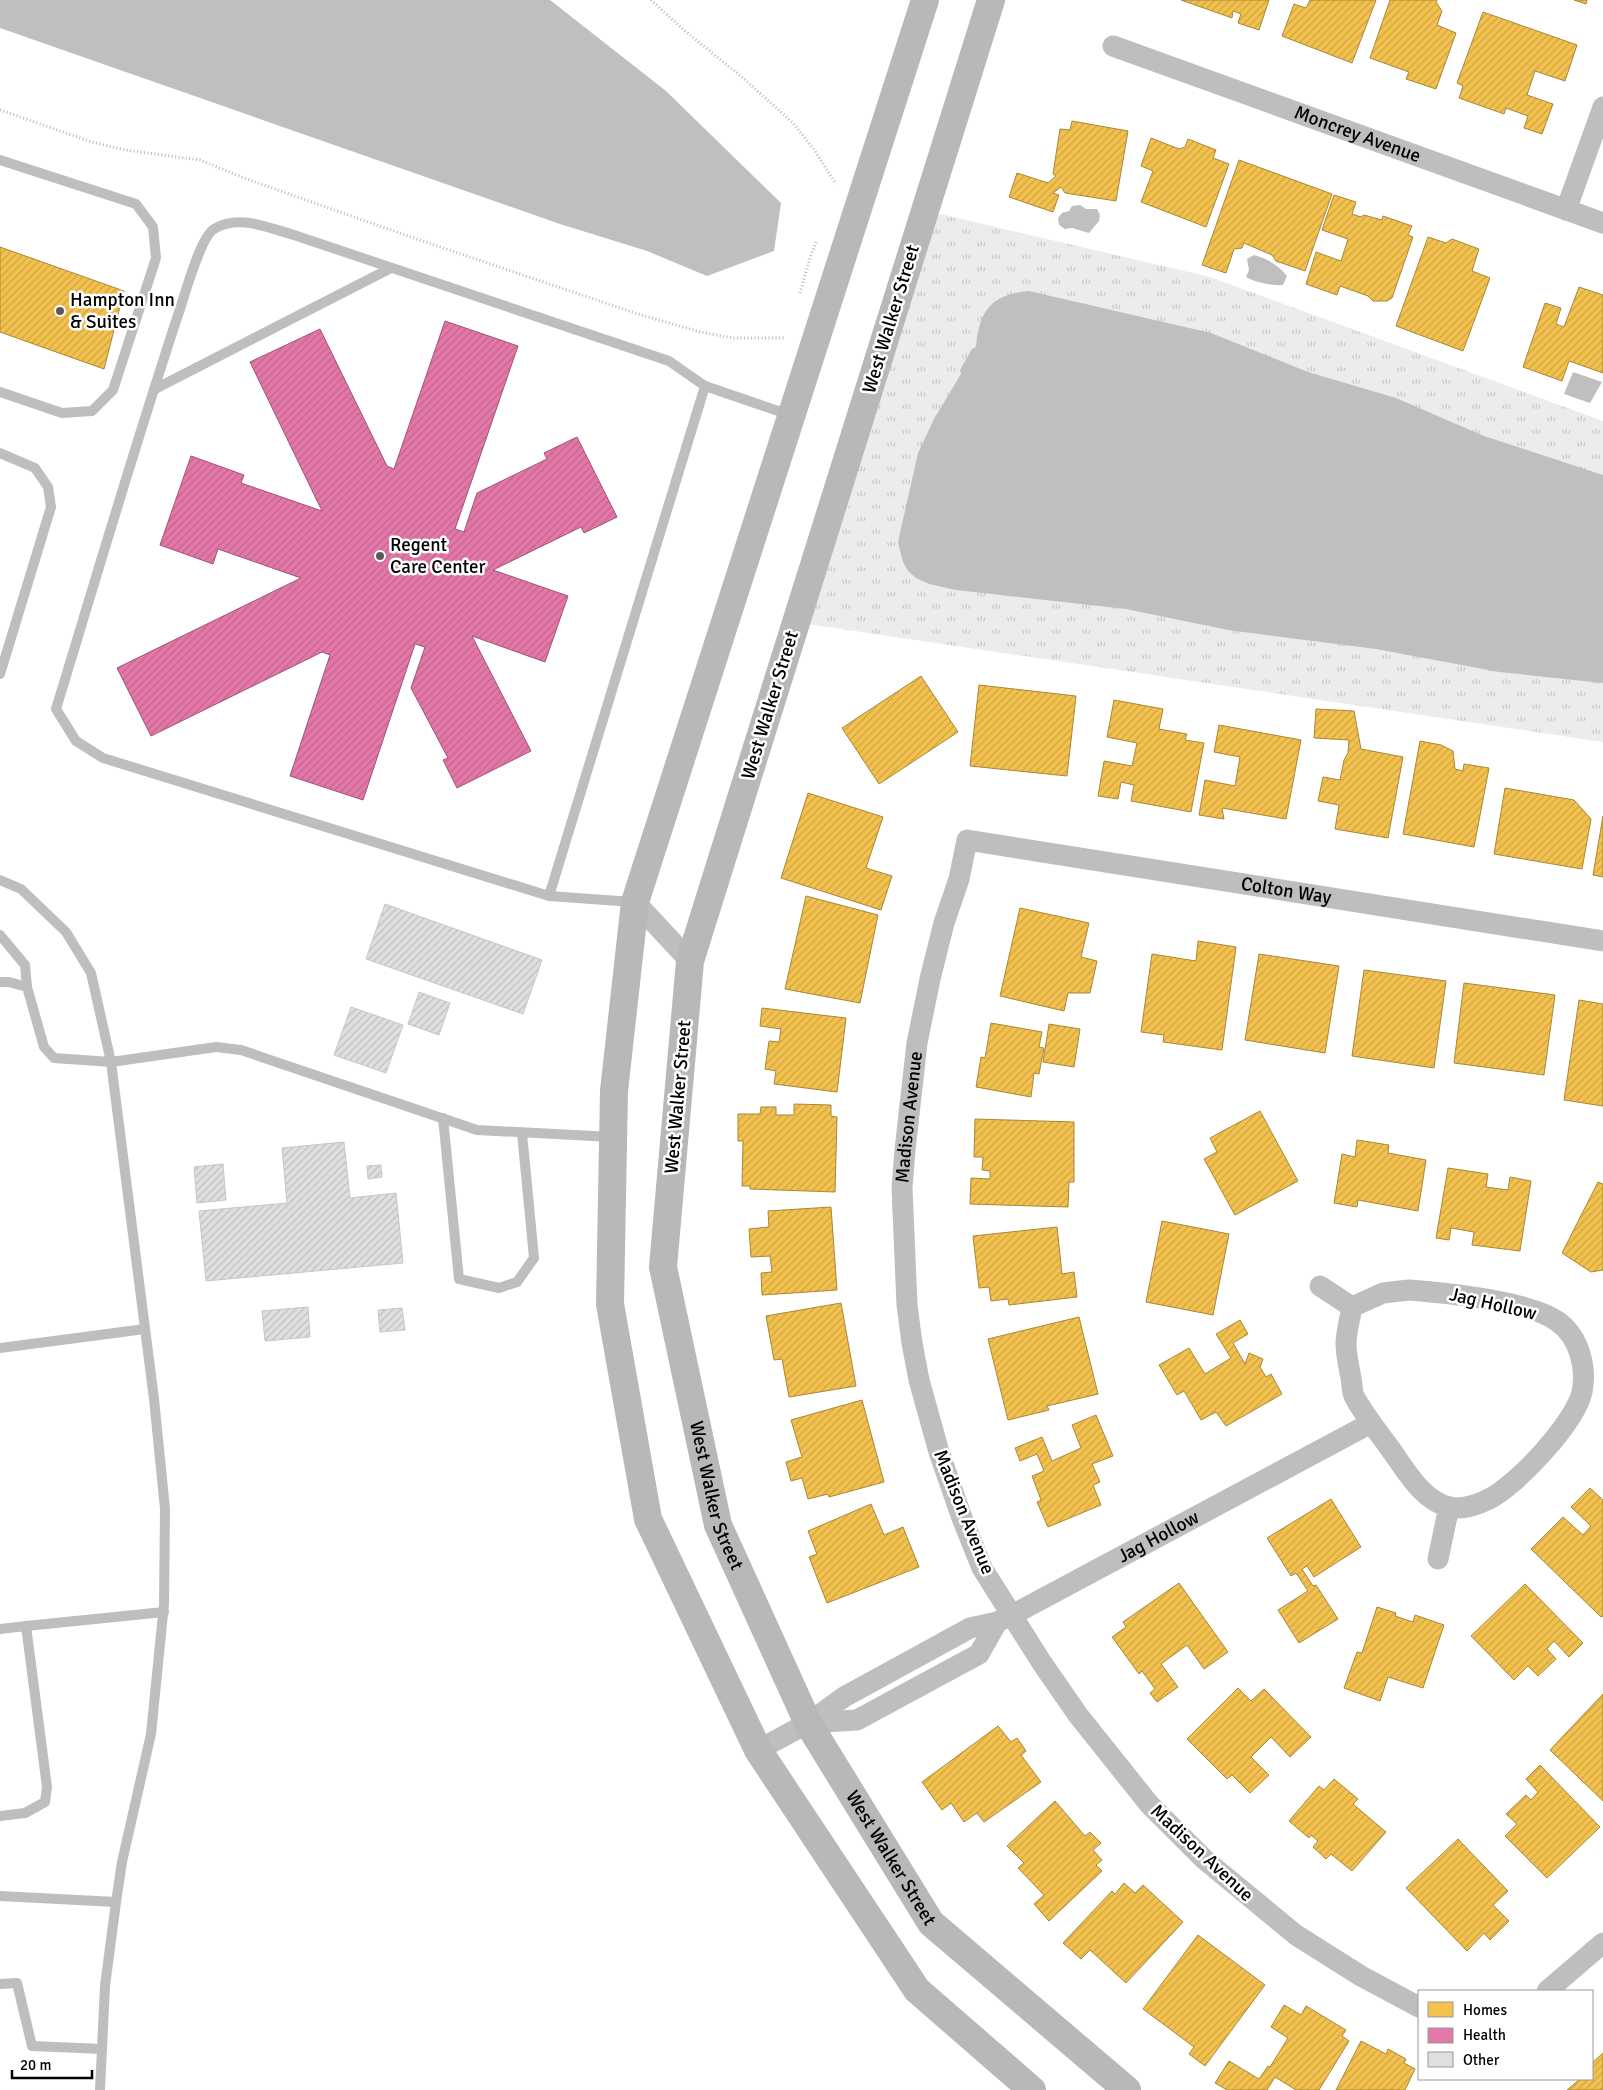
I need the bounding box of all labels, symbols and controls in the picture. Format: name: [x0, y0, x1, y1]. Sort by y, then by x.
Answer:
street label: Moncrey Avenue: [1291, 100, 1424, 168]
street label: West Walker Street: [857, 241, 925, 396]
place label: Hampton Inn & Suites: [70, 288, 175, 334]
marker: Hampton Inn & Suites: [54, 305, 66, 317]
place label: Regent Care Center: [390, 533, 485, 579]
marker: Regent Care Center: [374, 550, 386, 562]
street label: West Walker Street: [736, 627, 804, 782]
street label: Colton Way: [1239, 872, 1333, 910]
street label: West Walker Street: [659, 1019, 697, 1175]
street label: Madison Avenue: [890, 1050, 928, 1184]
street label: Jag Hollow: [1447, 1282, 1539, 1326]
street label: West Walker Street: [684, 1419, 749, 1574]
street label: Madison Avenue: [928, 1446, 1000, 1578]
street label: Jag Hollow: [1114, 1505, 1203, 1568]
street label: West Walker Street: [840, 1786, 942, 1930]
street label: Madison Avenue: [1145, 1799, 1259, 1907]
legend: [1418, 1990, 1593, 2080]
text: Homes: [1463, 2001, 1507, 2019]
text: Health: [1463, 2026, 1506, 2044]
scale bar: [12, 2048, 92, 2080]
text: Other: [1463, 2051, 1500, 2069]
text: 20 m: [20, 2056, 51, 2074]

